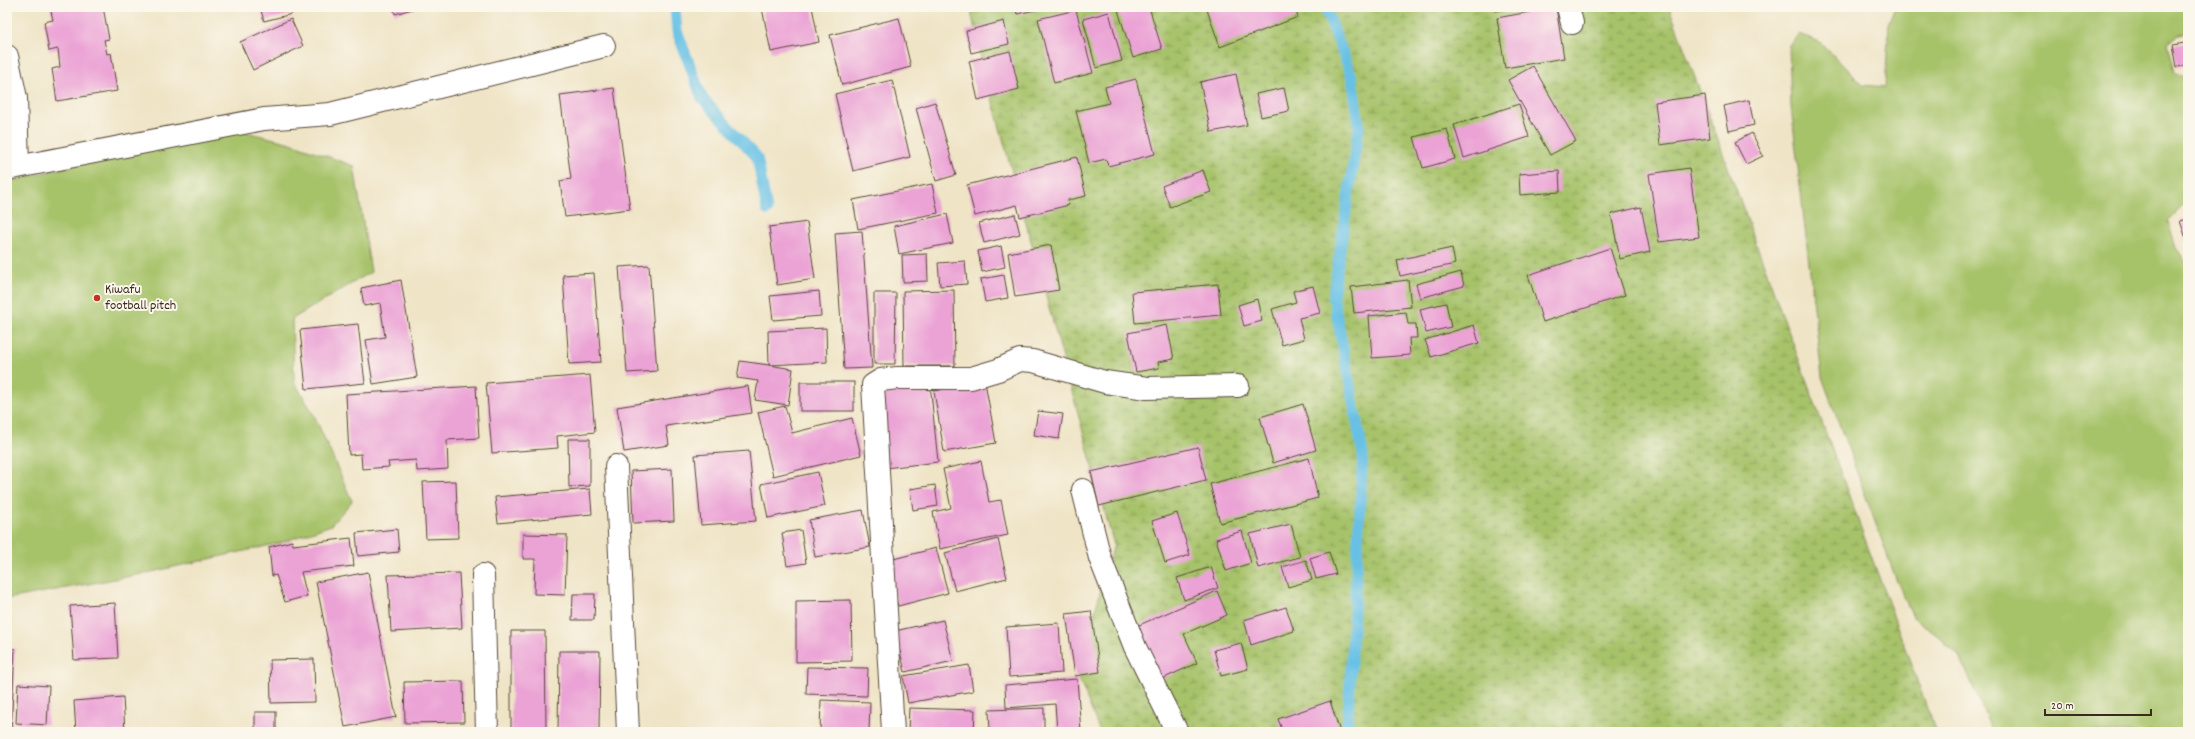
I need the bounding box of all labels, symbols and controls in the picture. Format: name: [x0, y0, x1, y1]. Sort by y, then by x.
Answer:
place label: Kiwafu football pitch: [105, 280, 176, 316]
marker: Kiwafu football pitch: [92, 293, 102, 303]
scale bar: [2045, 691, 2151, 717]
text: 20 m: [2051, 698, 2074, 715]

